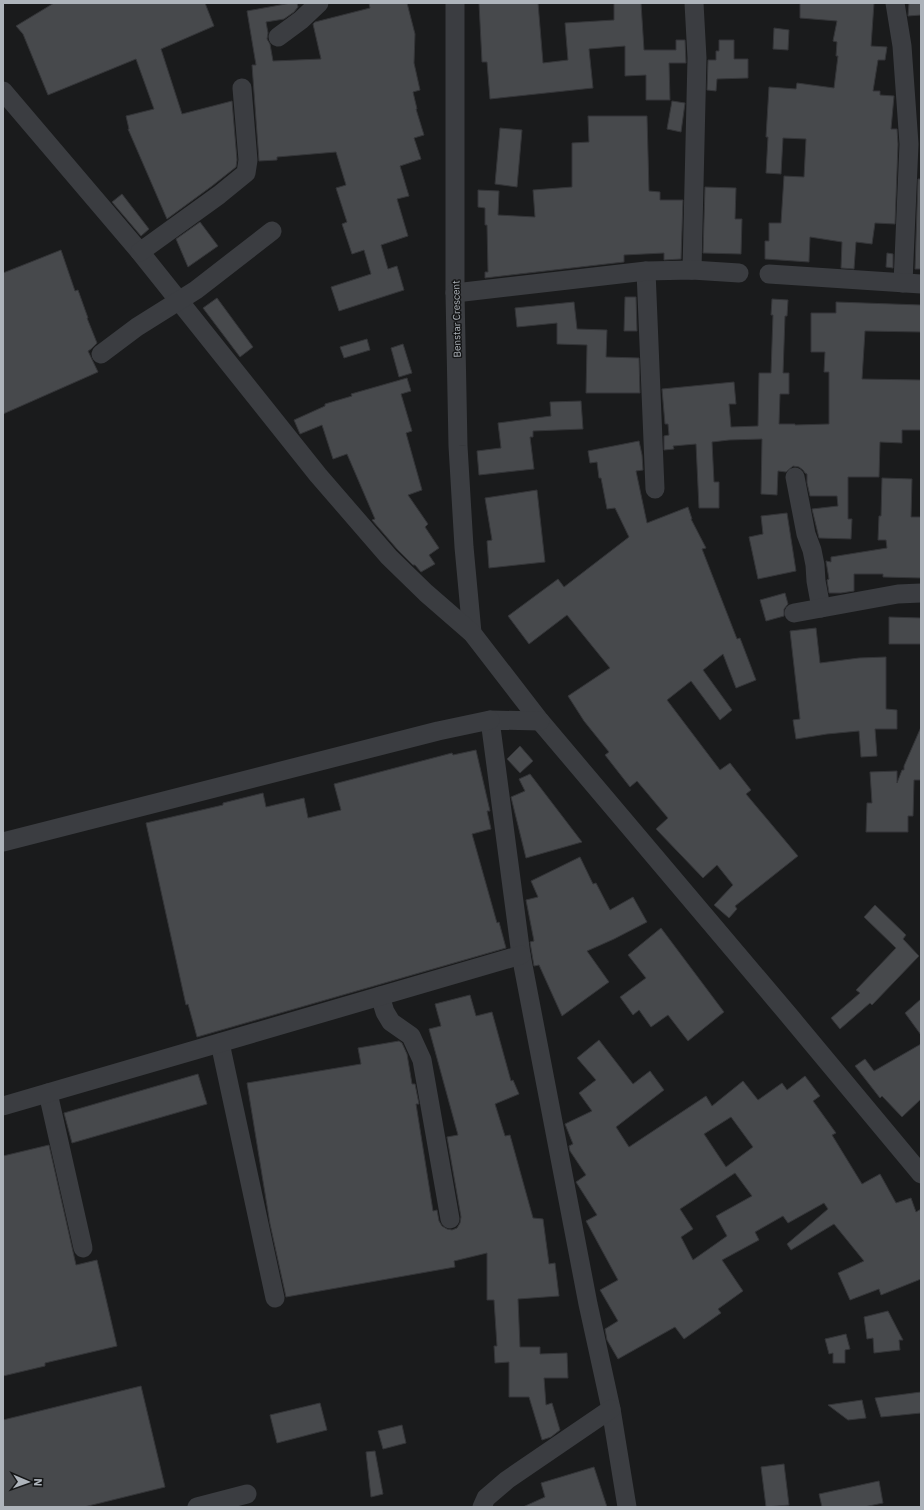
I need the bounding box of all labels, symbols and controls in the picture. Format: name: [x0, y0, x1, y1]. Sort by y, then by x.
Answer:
street label: Benstar Crescent: [449, 280, 464, 358]
north arrow: [8, 1462, 48, 1502]
text: N: [31, 1478, 45, 1487]

